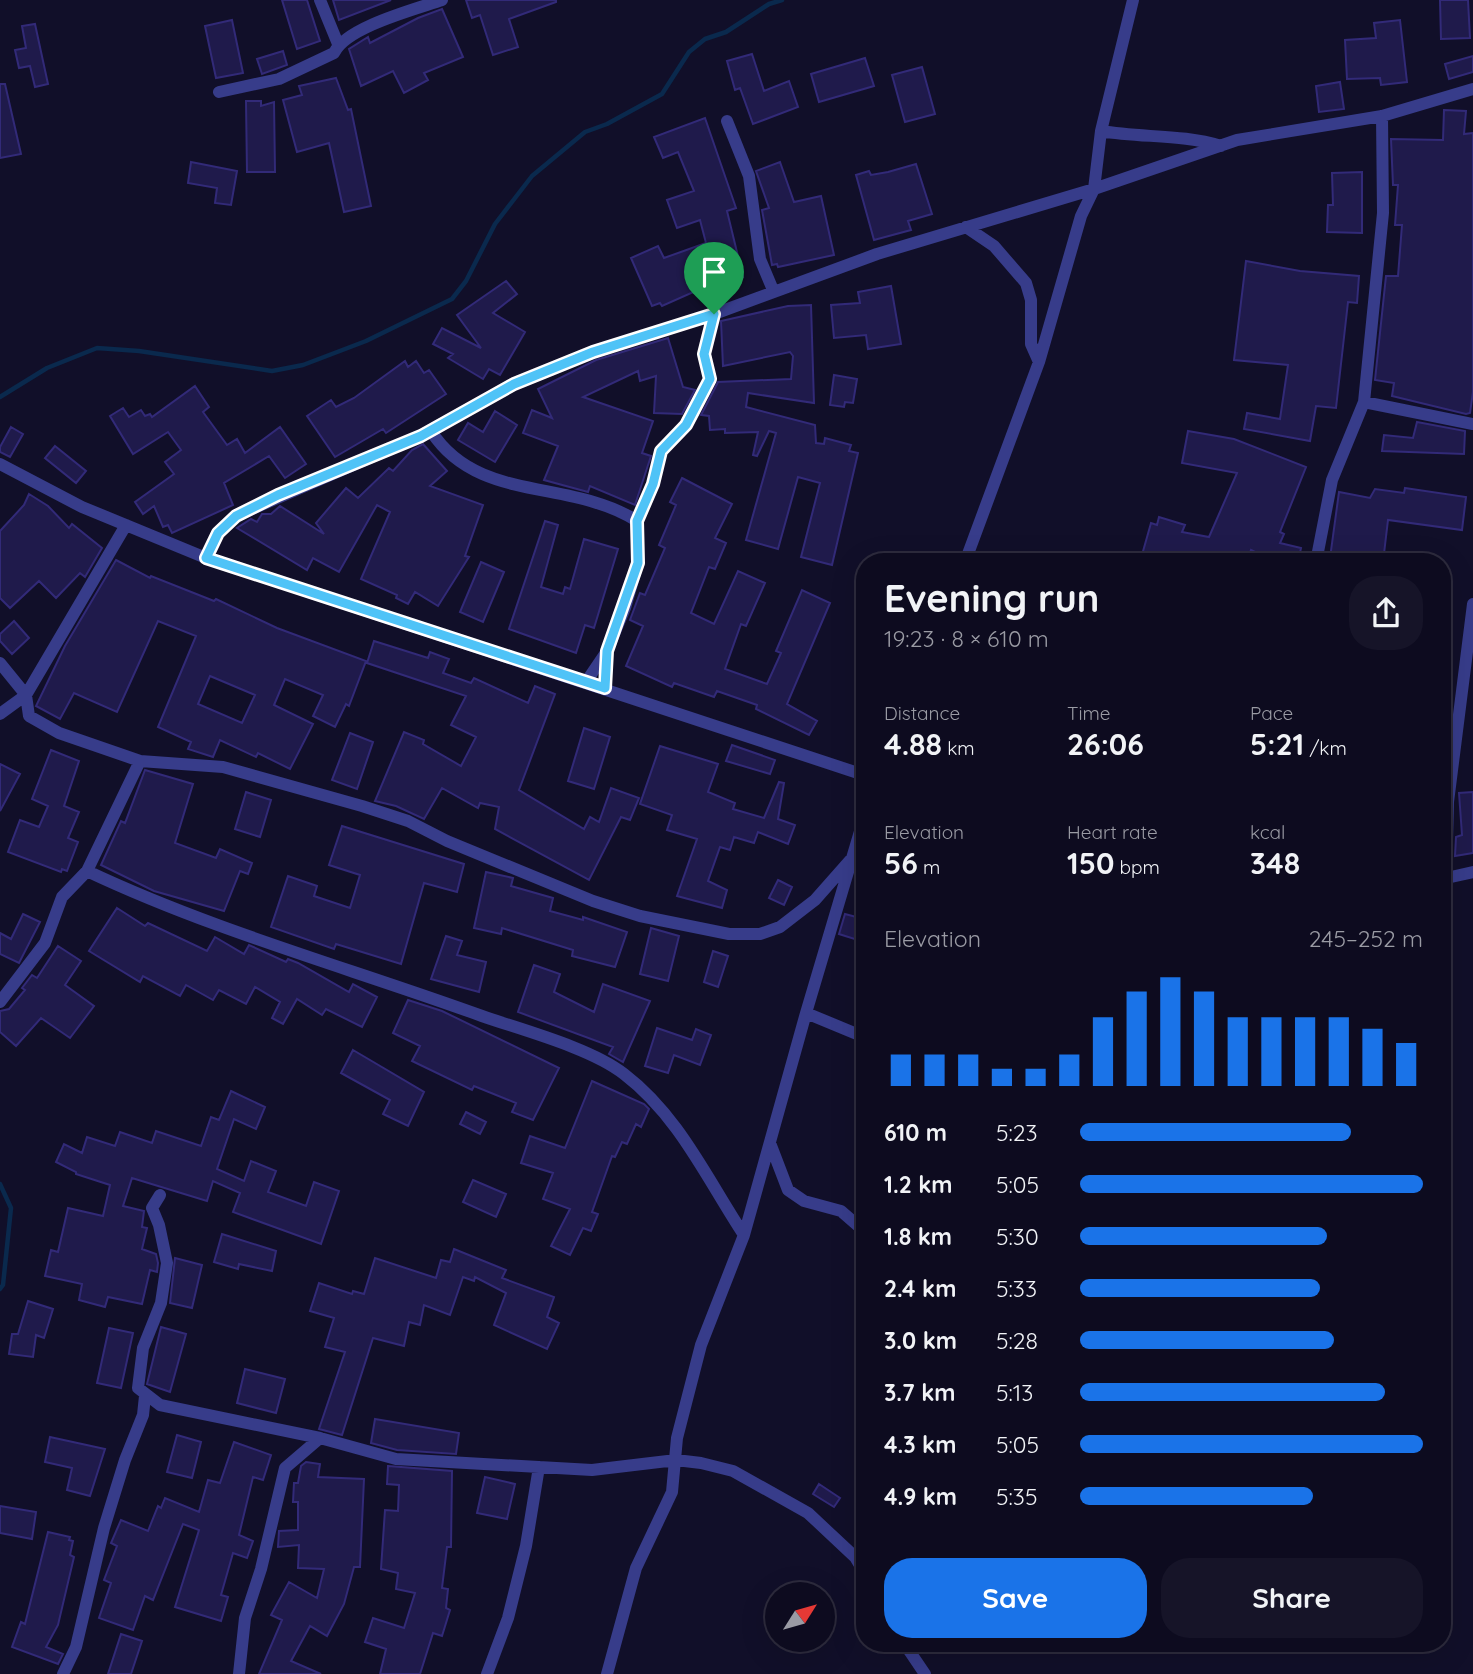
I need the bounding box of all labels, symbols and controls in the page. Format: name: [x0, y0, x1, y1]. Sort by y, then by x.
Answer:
pin: [684, 242, 744, 314]
icon: arrive: [695, 253, 733, 291]
text: Evening run: [884, 574, 1099, 622]
button: share: [1349, 576, 1423, 650]
text: 19:23 · 8 × 610 m: [884, 624, 1049, 653]
text: Distance: [884, 701, 960, 725]
text: Time: [1067, 701, 1111, 725]
text: Pace: [1250, 701, 1293, 725]
text: 4.88: [884, 725, 942, 763]
text: 26:06: [1067, 725, 1144, 763]
text: 5:21: [1250, 725, 1304, 763]
text: km: [942, 736, 975, 760]
text: /km: [1304, 736, 1347, 760]
text: Elevation: [884, 820, 964, 844]
text: Heart rate: [1067, 820, 1158, 844]
text: kcal: [1250, 820, 1285, 844]
text: 56: [884, 844, 918, 882]
text: 150: [1067, 844, 1114, 882]
text: 348: [1250, 844, 1300, 882]
text: m: [918, 855, 940, 879]
text: bpm: [1114, 855, 1160, 879]
text: Elevation: [884, 924, 981, 953]
text: 245–252 m: [1309, 924, 1423, 953]
text: 610 m: [884, 1118, 947, 1147]
text: 5:23: [996, 1118, 1038, 1147]
text: 1.2 km: [884, 1170, 953, 1199]
text: 5:05: [996, 1170, 1039, 1199]
text: 1.8 km: [884, 1222, 952, 1251]
text: 5:30: [996, 1222, 1039, 1251]
text: 2.4 km: [884, 1274, 956, 1303]
text: 5:33: [996, 1274, 1037, 1303]
text: 3.0 km: [884, 1326, 957, 1355]
text: 5:28: [996, 1326, 1038, 1355]
text: 3.7 km: [884, 1378, 955, 1407]
text: 5:13: [996, 1378, 1033, 1407]
text: 4.3 km: [884, 1430, 956, 1459]
text: 5:05: [996, 1430, 1039, 1459]
text: 4.9 km: [884, 1482, 957, 1511]
text: 5:35: [996, 1482, 1037, 1511]
button: Save: [884, 1558, 1147, 1638]
button: Share: [1161, 1558, 1423, 1638]
north arrow: [765, 1582, 835, 1652]
map controls: [765, 1582, 835, 1652]

